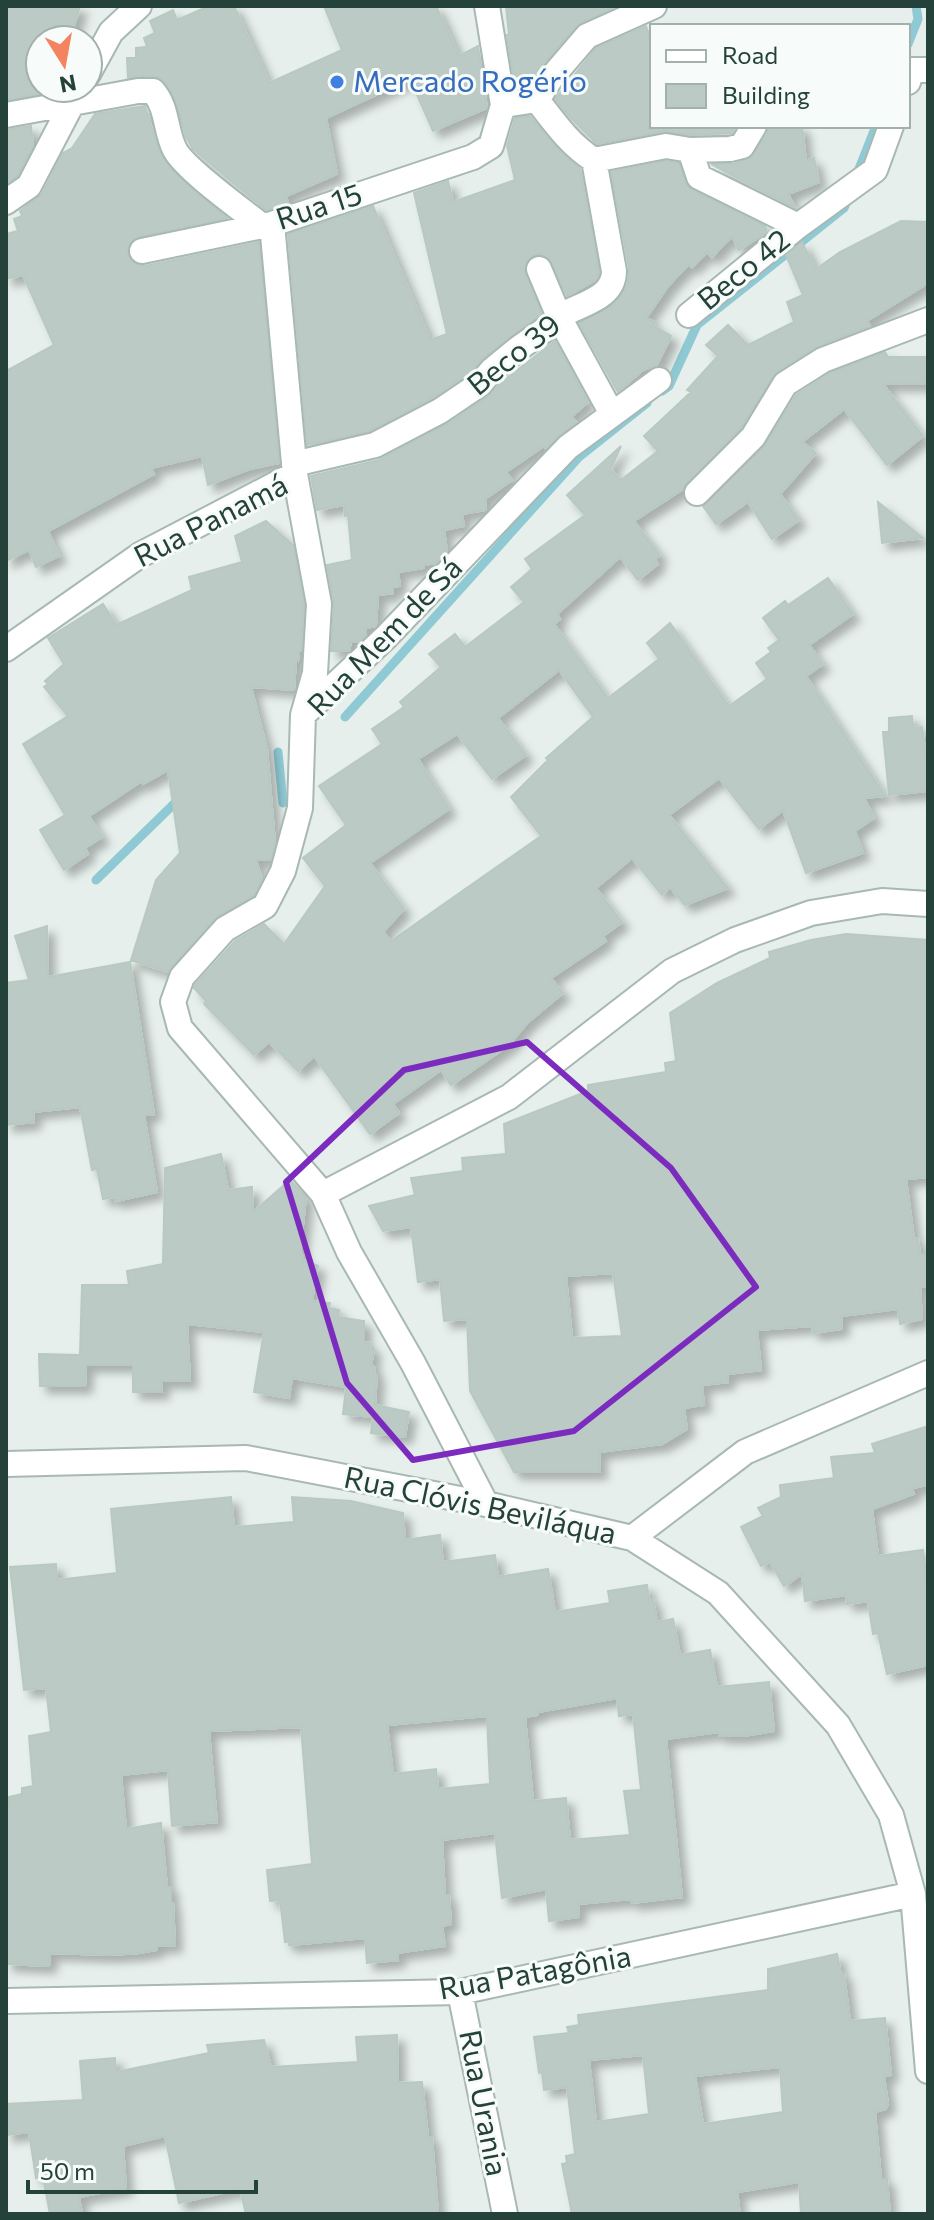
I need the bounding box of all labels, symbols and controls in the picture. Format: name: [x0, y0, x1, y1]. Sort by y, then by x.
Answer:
north arrow: [24, 24, 104, 104]
legend: [650, 24, 910, 128]
text: Road: [722, 40, 778, 69]
place label: Mercado Rogério: [353, 61, 587, 98]
text: N: [57, 69, 79, 99]
marker: Mercado Rogério: [328, 73, 346, 91]
text: Building: [722, 80, 810, 109]
street label: Rua 15: [271, 173, 366, 236]
street label: Beco 42: [689, 220, 796, 316]
street label: Beco 39: [458, 304, 566, 402]
street label: Rua Panamá: [127, 464, 293, 573]
street label: Rua Mem de Sá: [298, 548, 468, 722]
street label: Rua Clóvis Beviláqua: [341, 1457, 620, 1550]
street label: Rua Patagônia: [435, 1935, 634, 2006]
street label: Rua Urania: [453, 2026, 518, 2179]
scale bar: [28, 2144, 256, 2194]
text: 50 m: [40, 2156, 95, 2185]

